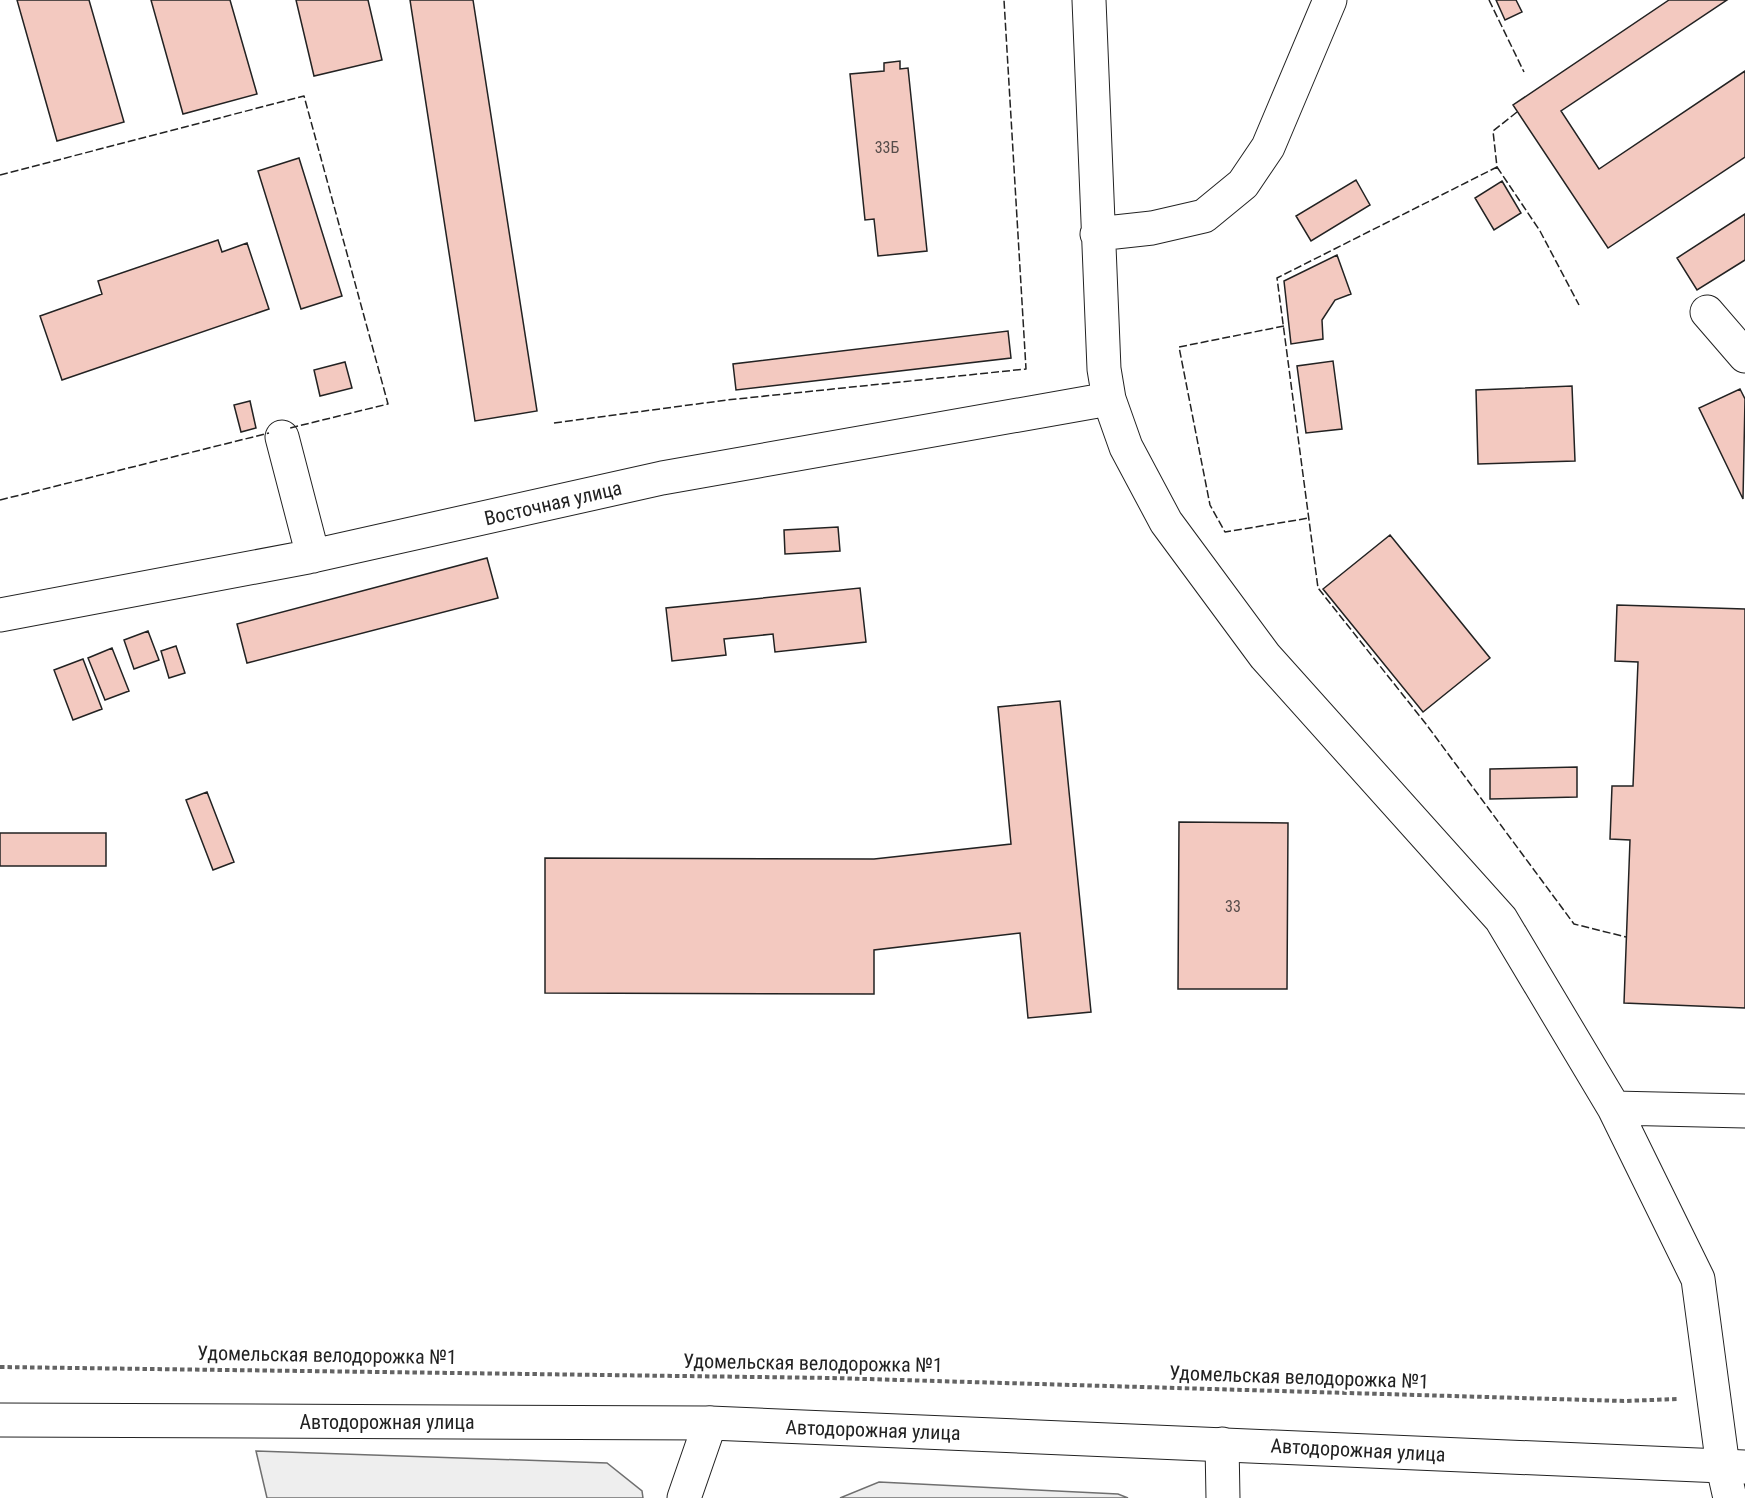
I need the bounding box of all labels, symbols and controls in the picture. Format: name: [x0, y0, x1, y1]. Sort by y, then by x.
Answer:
house number: 33Б: [875, 138, 900, 157]
street label: Восточная улица: [482, 476, 624, 530]
house number: 33: [1225, 897, 1241, 916]
street label: Удомельская велодорожка №1: [197, 1341, 457, 1369]
street label: Удомельская велодорожка №1: [683, 1349, 943, 1377]
street label: Удомельская велодорожка №1: [1169, 1360, 1429, 1394]
street label: Автодорожная улица: [299, 1410, 475, 1434]
street label: Автодорожная улица: [785, 1415, 961, 1445]
street label: Автодорожная улица: [1270, 1433, 1446, 1467]

